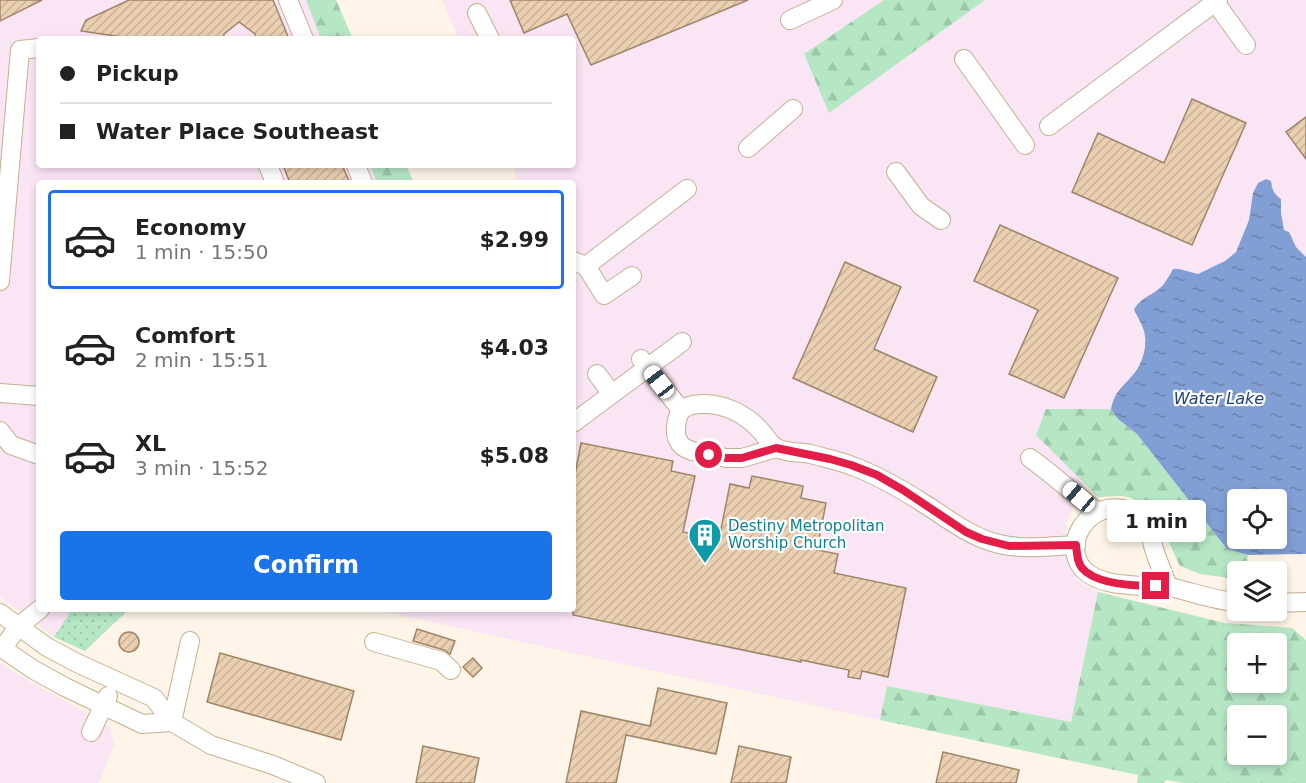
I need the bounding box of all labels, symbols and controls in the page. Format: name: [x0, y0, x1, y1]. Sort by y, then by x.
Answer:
text: Pickup: [96, 61, 179, 86]
text: Water Place Southeast: [96, 119, 379, 144]
icon: car: [63, 213, 117, 267]
text: Economy: [135, 215, 246, 240]
text: $2.99: [479, 227, 549, 252]
text: 1 min · 15:50: [135, 240, 269, 264]
icon: car: [63, 321, 117, 375]
text: Comfort: [135, 323, 235, 348]
text: $4.03: [479, 335, 549, 360]
text: 2 min · 15:51: [135, 348, 269, 372]
car: [641, 362, 677, 402]
water label: Water Lake: [1174, 389, 1264, 408]
icon: car: [63, 429, 117, 483]
text: XL: [135, 431, 166, 456]
route start: [695, 441, 722, 468]
text: $5.08: [479, 443, 549, 468]
text: 3 min · 15:52: [135, 456, 269, 480]
car: [1059, 479, 1099, 515]
map controls: [1227, 489, 1287, 765]
button: locate: [1227, 489, 1287, 549]
callout: 1 min: [1106, 499, 1206, 541]
text: 1 min: [1125, 509, 1188, 533]
building icon: Destiny Metropolitan Worship Church: [687, 517, 723, 564]
place label: Destiny Metropolitan Worship Church: [728, 517, 884, 552]
button: Confirm: [60, 531, 552, 600]
button: layers: [1227, 561, 1287, 621]
route end: [1142, 572, 1169, 599]
button: +: [1227, 633, 1287, 693]
button: −: [1227, 705, 1287, 765]

